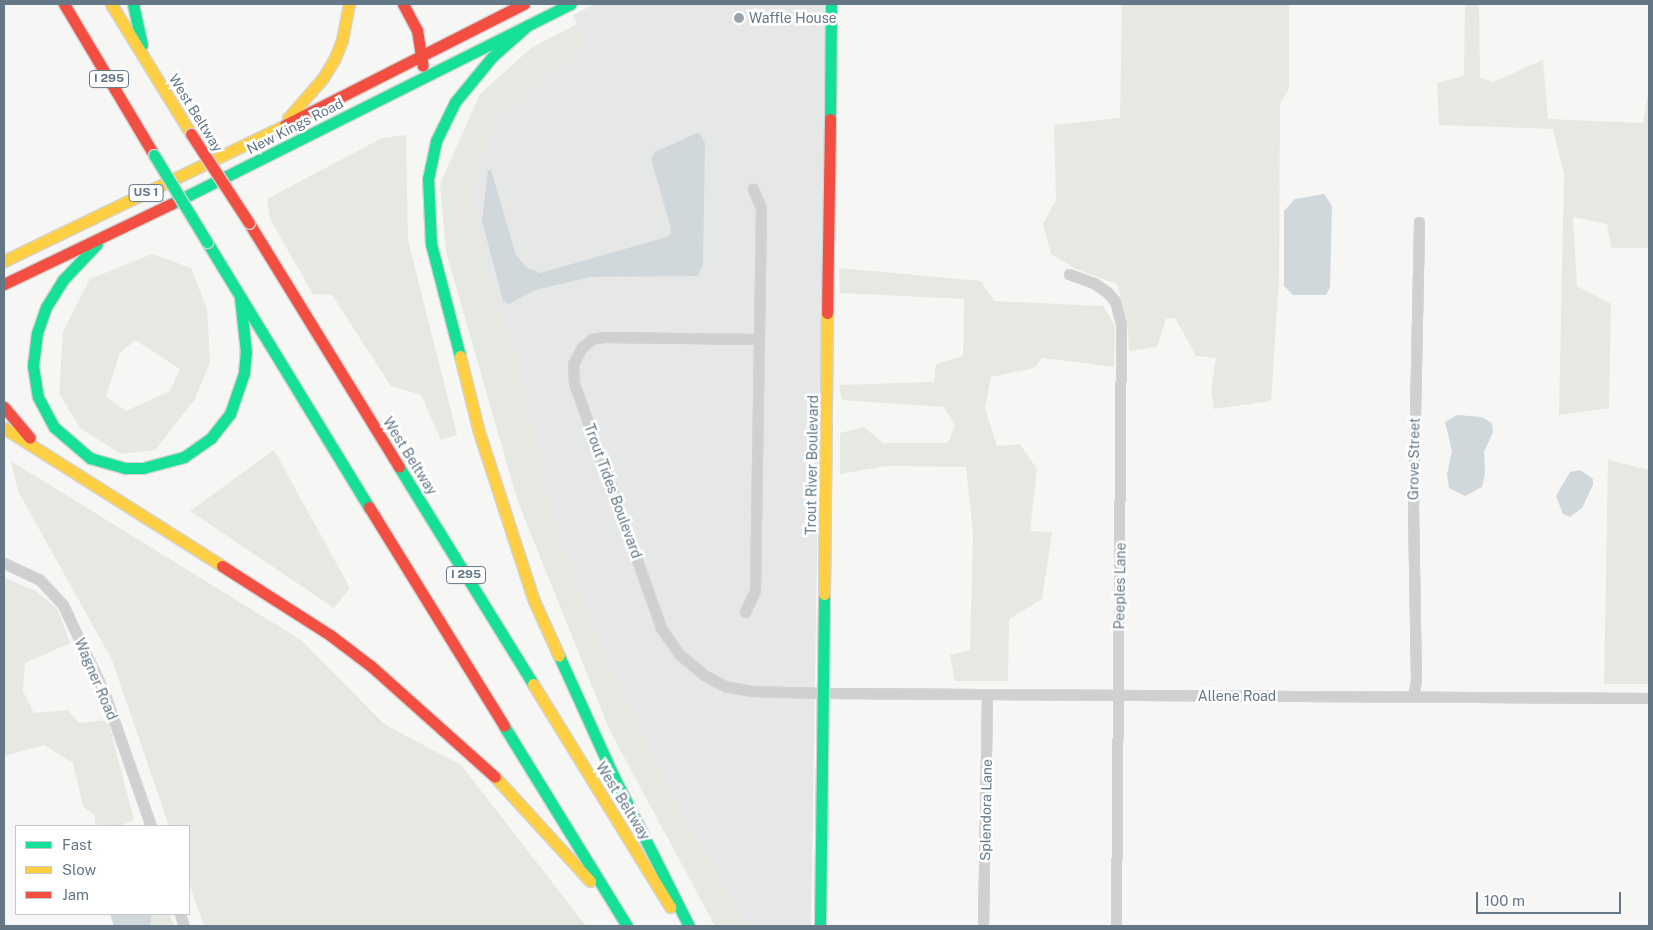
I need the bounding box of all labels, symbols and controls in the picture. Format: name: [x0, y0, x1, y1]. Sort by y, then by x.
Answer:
place label: Waffle House: [749, 10, 837, 26]
marker: Waffle House: [733, 12, 745, 24]
road number: I 295: [88, 70, 130, 88]
street label: West Beltway: [165, 71, 227, 155]
street label: New Kings Road: [244, 94, 346, 158]
road number: US 1: [128, 184, 164, 202]
street label: Trout River Boulevard: [802, 395, 822, 535]
street label: West Beltway: [379, 414, 441, 498]
street label: Grove Street: [1405, 418, 1423, 500]
street label: Trout Tides Boulevard: [581, 421, 645, 561]
street label: Peeples Lane: [1111, 542, 1129, 630]
road number: I 295: [445, 566, 487, 584]
street label: Wagner Road: [71, 636, 121, 722]
street label: Allene Road: [1198, 688, 1276, 704]
street label: West Beltway: [592, 759, 654, 843]
street label: Splendora Lane: [977, 759, 995, 861]
legend: [15, 825, 190, 915]
text: Fast: [62, 836, 92, 853]
text: Slow: [62, 861, 96, 878]
scale bar: [1478, 882, 1623, 914]
text: Jam: [62, 886, 89, 903]
text: 100 m: [1484, 892, 1525, 909]

